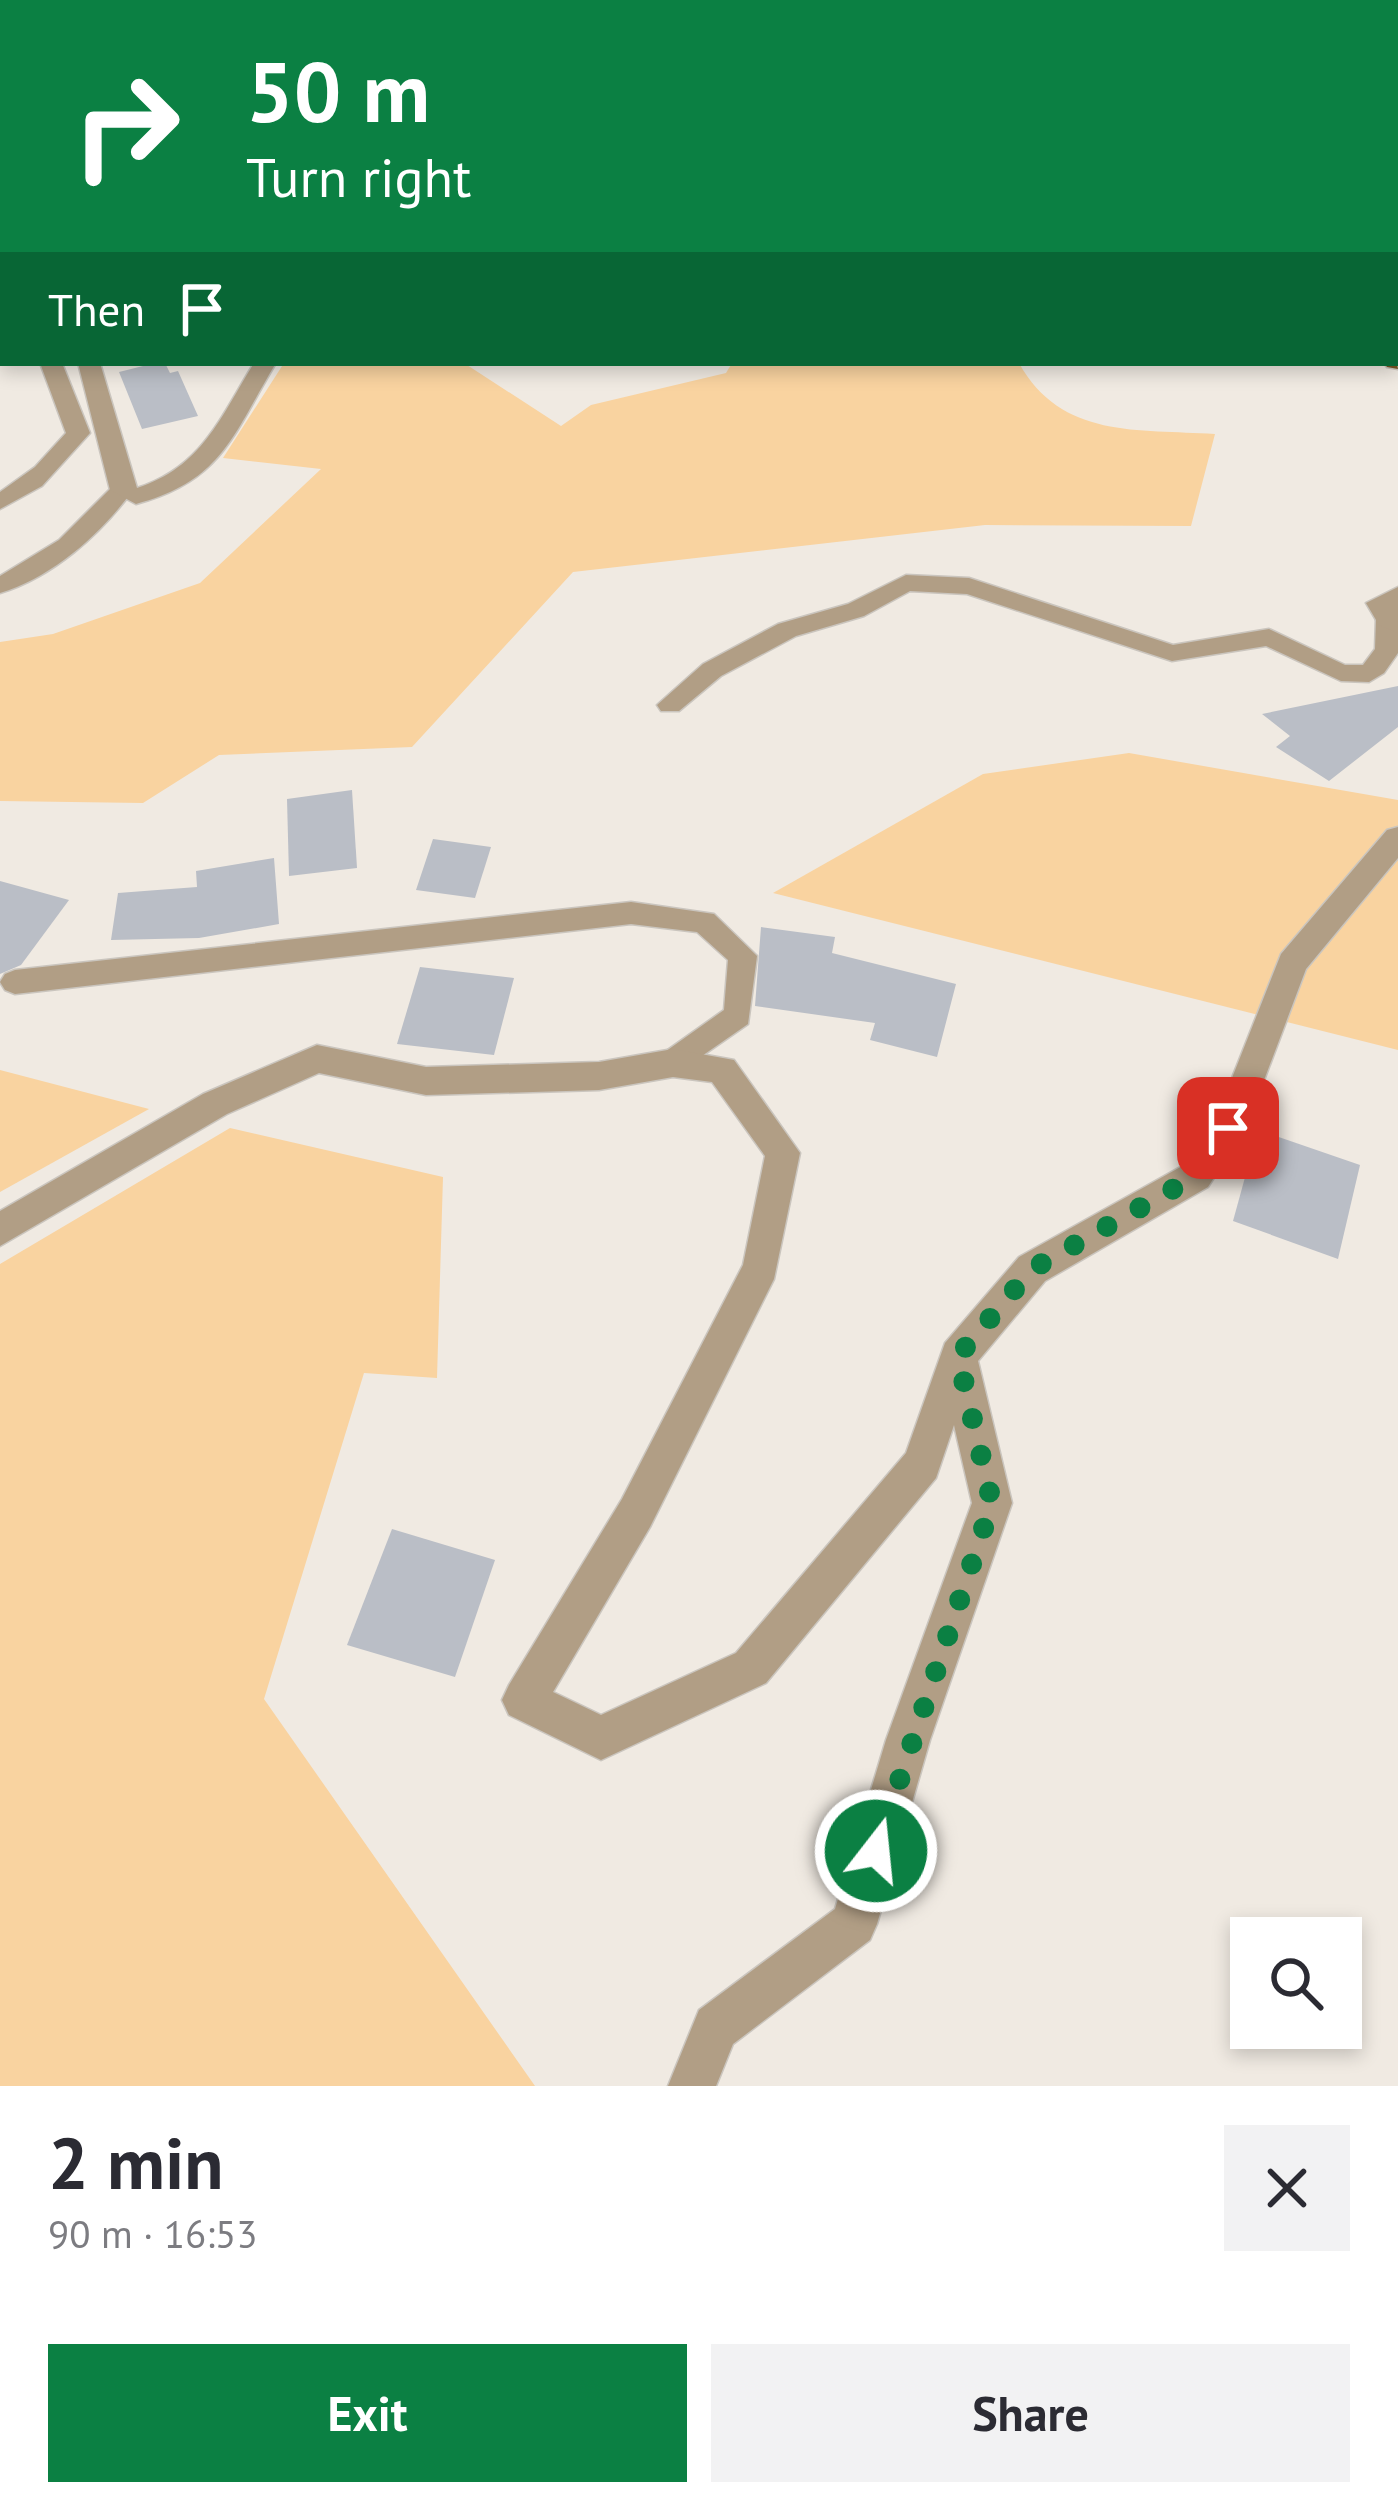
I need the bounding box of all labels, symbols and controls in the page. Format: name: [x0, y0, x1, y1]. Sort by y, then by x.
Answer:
text: 50 m: [246, 36, 430, 145]
icon: right: [48, 48, 204, 204]
text: Turn right: [246, 142, 471, 212]
icon: arrive: [169, 276, 235, 342]
text: Then: [48, 280, 145, 338]
pin: [1177, 1077, 1279, 1179]
icon: arrive: [1195, 1095, 1261, 1161]
position arrow: [813, 1788, 939, 1914]
map controls: [1230, 1917, 1362, 2049]
button: search: [1230, 1917, 1362, 2049]
text: 2 min: [48, 2116, 224, 2209]
button: close: [1224, 2125, 1350, 2251]
text: 90 m · 16:53: [48, 2208, 257, 2259]
button: Exit: [48, 2344, 687, 2482]
button: Share: [711, 2344, 1350, 2482]

